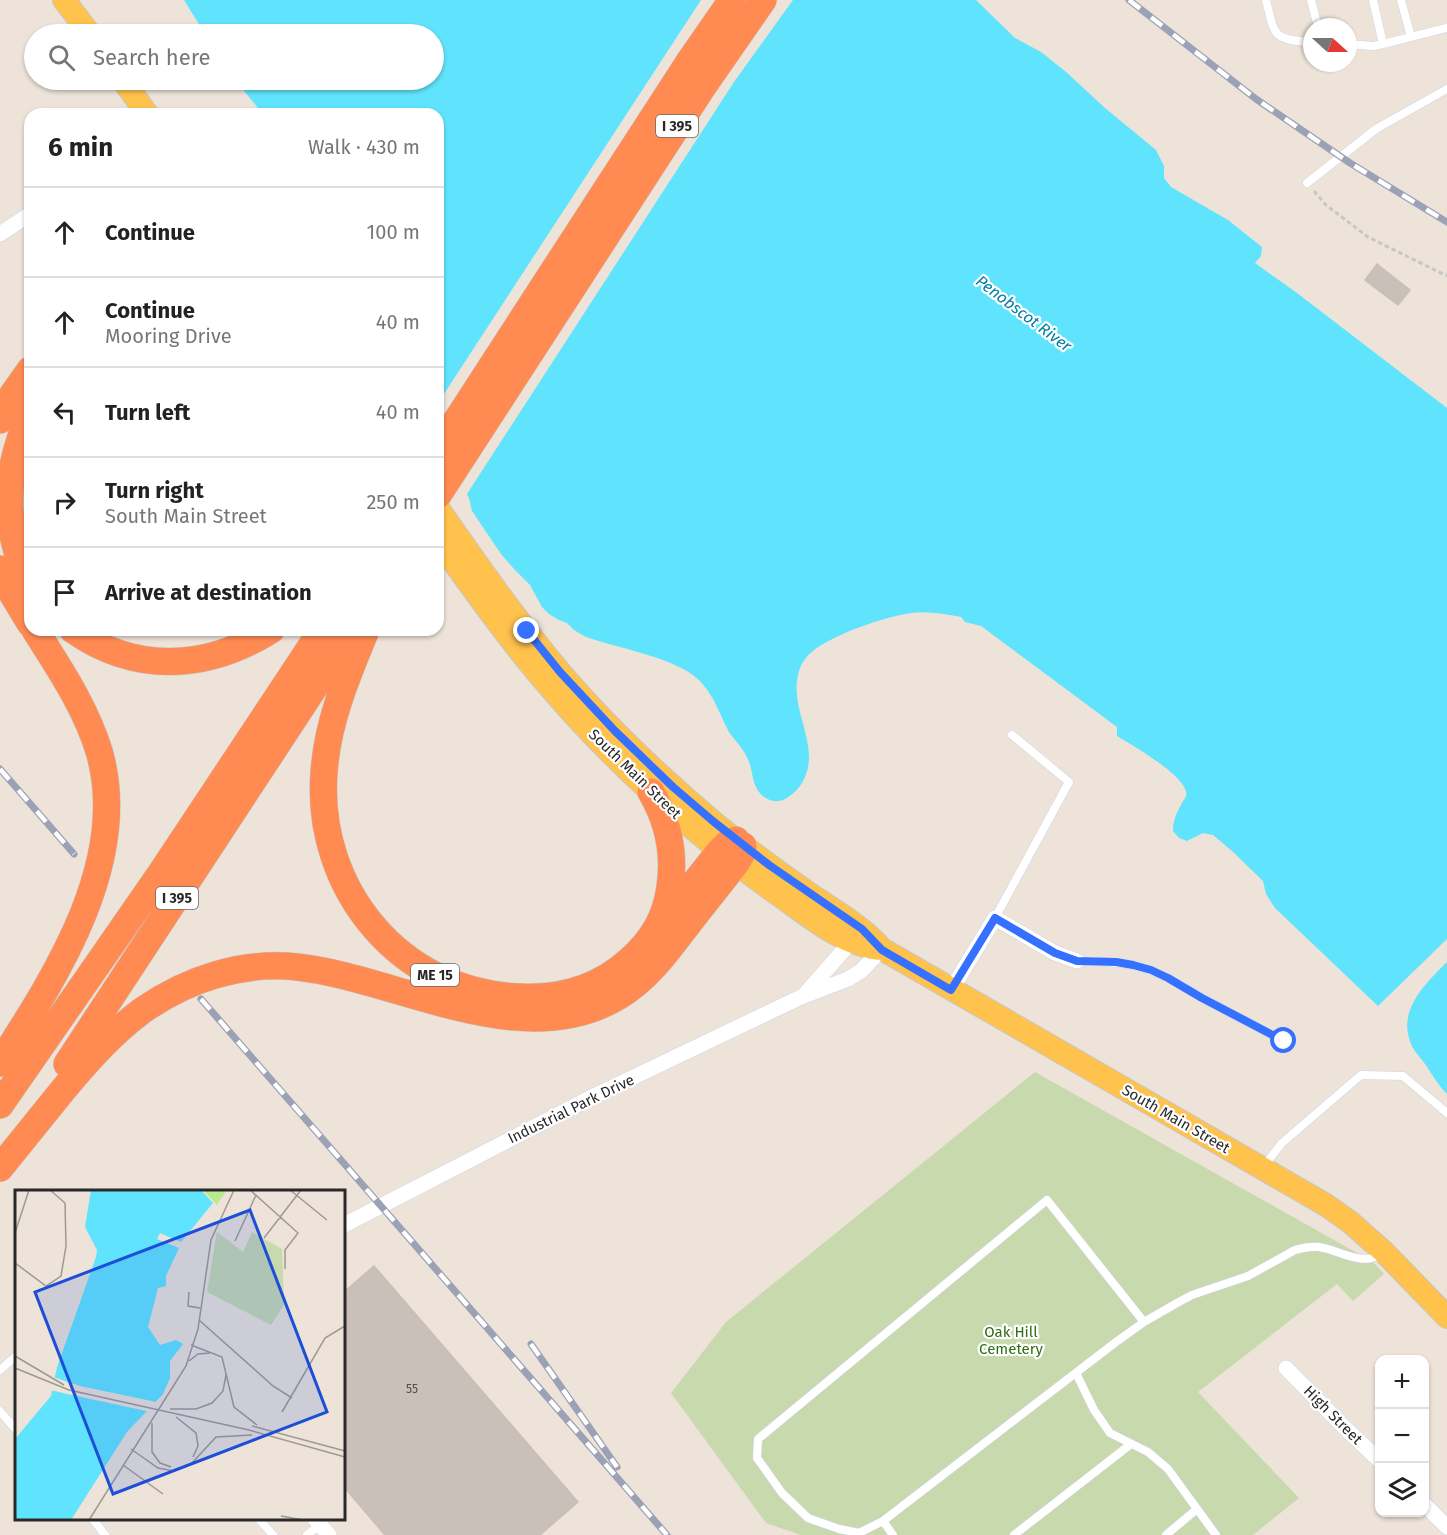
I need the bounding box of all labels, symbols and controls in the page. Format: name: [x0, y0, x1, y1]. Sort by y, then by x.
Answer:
north arrow: [1303, 18, 1357, 72]
search box: [24, 24, 444, 90]
icon: search: [45, 41, 78, 74]
text: Search here: [93, 44, 211, 71]
road number: I 395: [656, 115, 698, 137]
text: 6 min: [48, 132, 113, 163]
text: Walk · 430 m: [308, 135, 420, 159]
icon: ahead: [48, 216, 81, 249]
text: Continue: [105, 219, 195, 246]
text: 100 m: [367, 220, 420, 244]
water label: Penobscot River: [972, 271, 1076, 356]
text: Continue: [105, 297, 195, 324]
icon: ahead: [48, 306, 81, 339]
text: 40 m: [376, 310, 420, 334]
text: Mooring Drive: [105, 324, 232, 348]
icon: left: [48, 396, 81, 429]
text: Turn left: [105, 399, 190, 426]
text: 40 m: [376, 400, 420, 424]
text: Turn right: [105, 477, 204, 504]
icon: right: [48, 486, 81, 519]
text: 250 m: [366, 490, 420, 514]
text: South Main Street: [105, 504, 267, 528]
icon: arrive: [48, 576, 81, 609]
text: Arrive at destination: [105, 579, 312, 606]
route end: [513, 617, 539, 643]
street label: South Main Street: [585, 725, 685, 823]
road number: I 395: [156, 887, 198, 909]
road number: ME 15: [411, 964, 459, 986]
route start: [1270, 1027, 1296, 1053]
street label: Industrial Park Drive: [505, 1071, 637, 1147]
street label: South Main Street: [1119, 1081, 1234, 1157]
inset map: [15, 1190, 345, 1520]
park label: Oak Hill Cemetery: [979, 1323, 1044, 1358]
map controls: [1375, 1355, 1429, 1517]
button: +: [1375, 1355, 1429, 1409]
house number: 55: [406, 1382, 418, 1396]
street label: High Street: [1300, 1382, 1367, 1449]
button: −: [1375, 1409, 1429, 1463]
button: layers: [1375, 1463, 1429, 1517]

